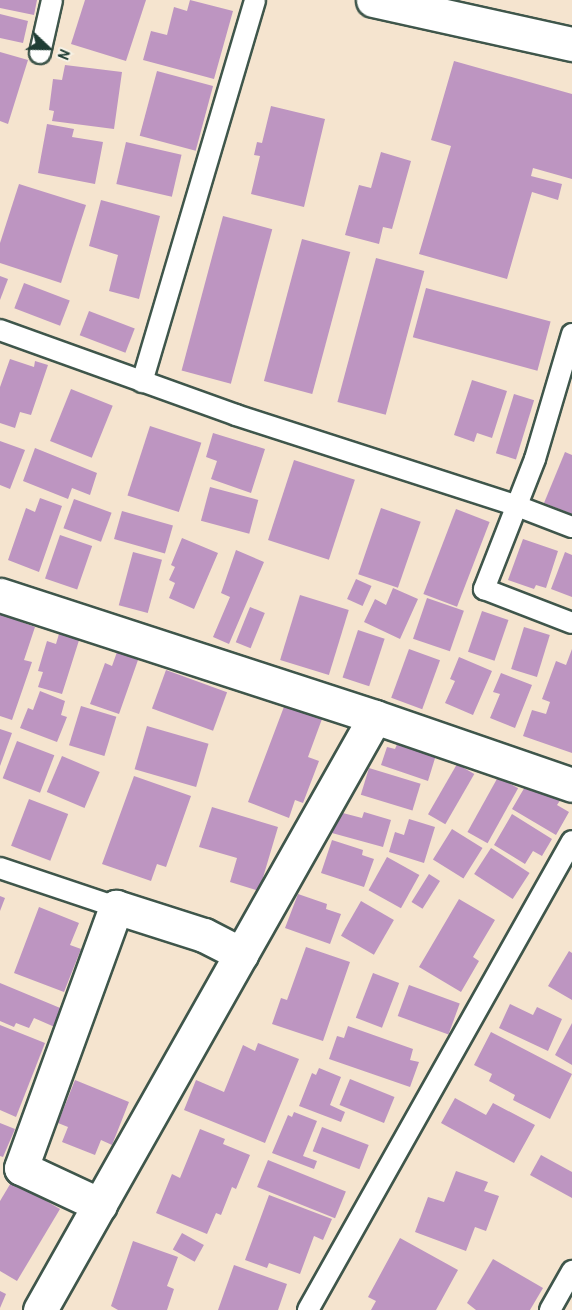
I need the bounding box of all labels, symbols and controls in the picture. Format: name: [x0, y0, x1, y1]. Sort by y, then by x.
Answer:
north arrow: [18, 18, 78, 78]
text: N: [53, 47, 76, 63]

